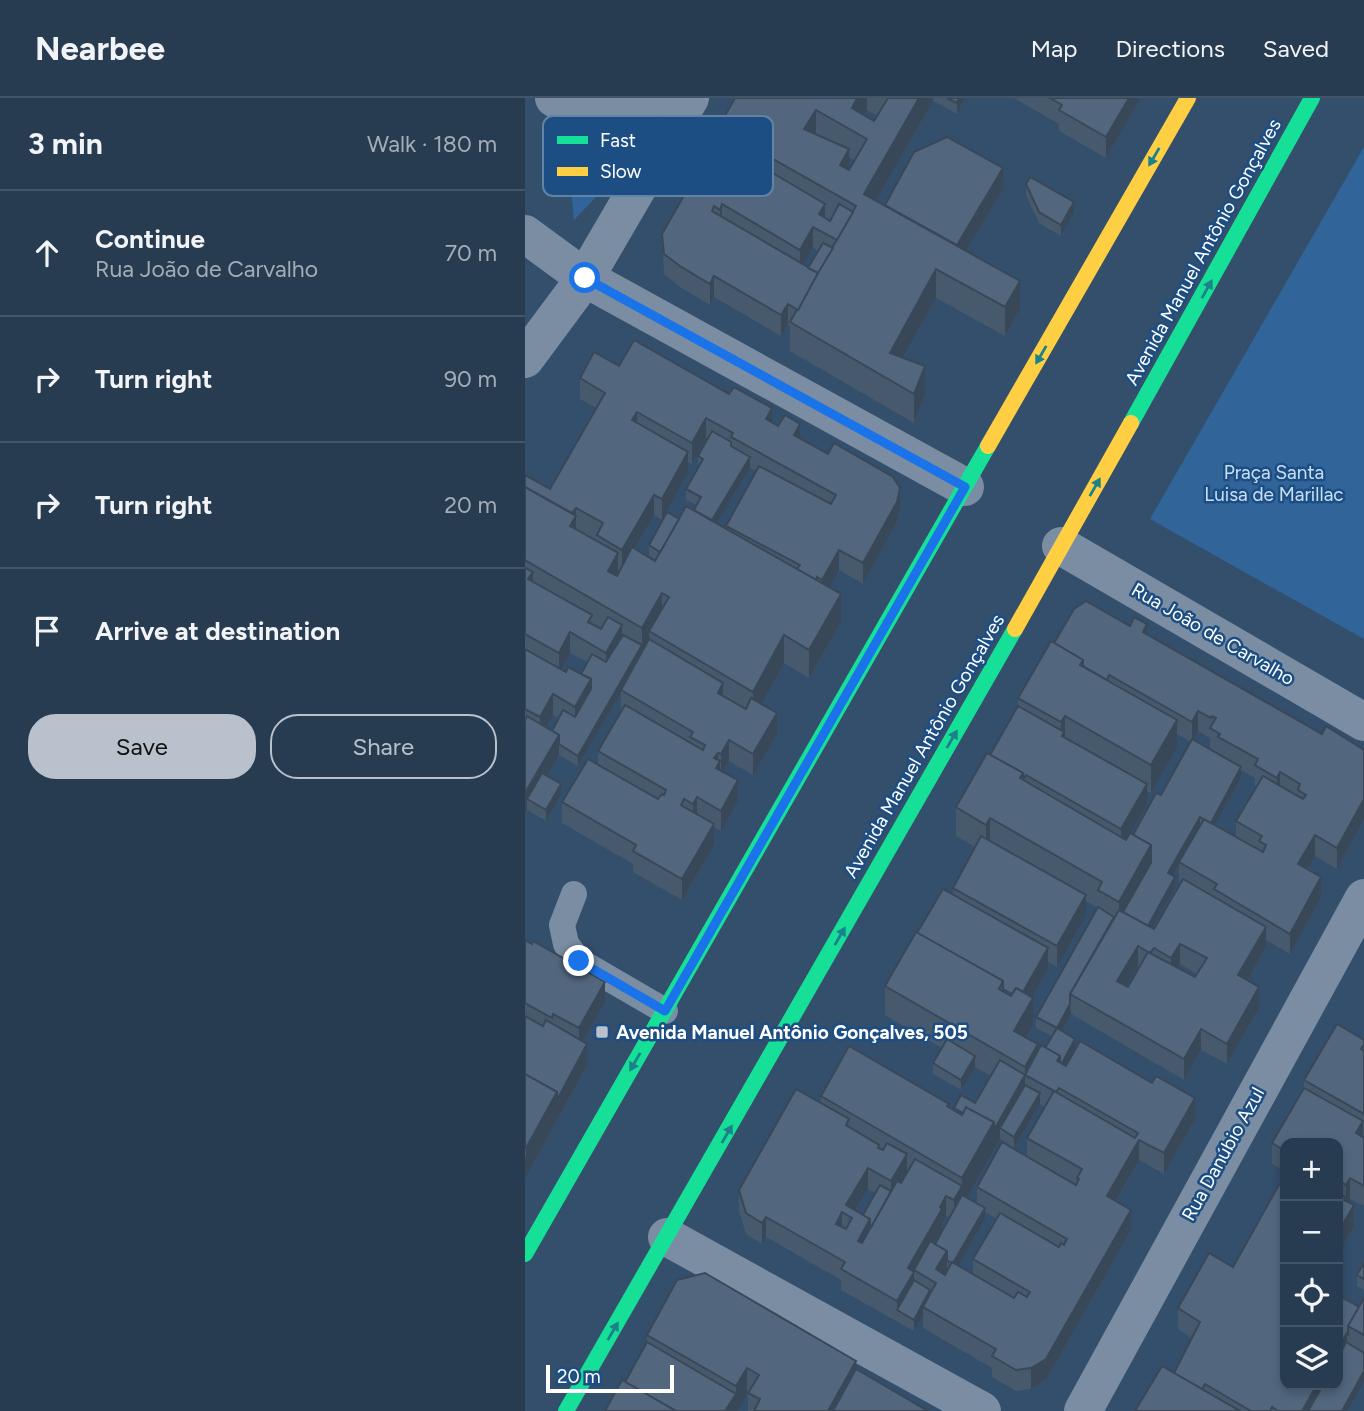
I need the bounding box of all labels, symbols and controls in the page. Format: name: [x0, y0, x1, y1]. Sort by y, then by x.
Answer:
text: Nearbee: [35, 29, 165, 68]
text: Map: [1031, 34, 1077, 63]
text: Directions: [1115, 34, 1225, 63]
text: Saved: [1263, 34, 1329, 63]
street label: Avenida Manuel Antônio Gonçalves: [1120, 115, 1286, 389]
legend: [543, 116, 773, 196]
text: 3 min: [28, 125, 103, 162]
text: Fast: [600, 129, 636, 152]
text: Walk · 180 m: [367, 130, 497, 158]
one-way arrow: [1148, 148, 1160, 167]
text: Slow: [600, 160, 642, 183]
text: Continue: [95, 223, 205, 255]
icon: ahead: [28, 234, 66, 272]
text: 70 m: [445, 239, 497, 267]
text: Rua João de Carvalho: [95, 255, 318, 283]
route start: [569, 262, 600, 293]
one-way arrow: [1201, 279, 1213, 298]
one-way arrow: [1035, 345, 1047, 364]
icon: right: [28, 360, 66, 398]
text: Turn right: [95, 363, 212, 395]
text: 90 m: [444, 365, 497, 393]
park label: Praça Santa Luisa de Marillac: [1204, 461, 1344, 506]
one-way arrow: [1089, 477, 1101, 497]
icon: right: [28, 486, 66, 524]
text: Turn right: [95, 489, 212, 521]
text: 20 m: [444, 491, 497, 519]
street label: Rua João de Carvalho: [1127, 578, 1299, 690]
street label: Avenida Manuel Antônio Gonçalves: [839, 610, 1009, 882]
icon: arrive: [28, 612, 66, 650]
text: Arrive at destination: [95, 615, 340, 647]
button: Save: [28, 714, 256, 779]
button: Share: [270, 714, 497, 779]
one-way arrow: [946, 729, 958, 748]
one-way arrow: [834, 927, 846, 946]
route end: [563, 945, 594, 976]
place label: Avenida Manuel Antônio Gonçalves, 505: [616, 1021, 968, 1044]
marker: Avenida Manuel Antônio Gonçalves, 505: [594, 1024, 610, 1040]
one-way arrow: [629, 1052, 641, 1072]
street label: Rua Danúbio Azul: [1177, 1083, 1269, 1225]
one-way arrow: [721, 1124, 733, 1143]
map controls: [1280, 1138, 1343, 1390]
button: +: [1280, 1138, 1343, 1201]
button: −: [1280, 1201, 1343, 1264]
button: locate: [1280, 1264, 1343, 1327]
one-way arrow: [607, 1321, 619, 1340]
button: layers: [1280, 1327, 1343, 1390]
scale bar: [546, 1362, 674, 1394]
text: 20 m: [557, 1365, 601, 1388]

